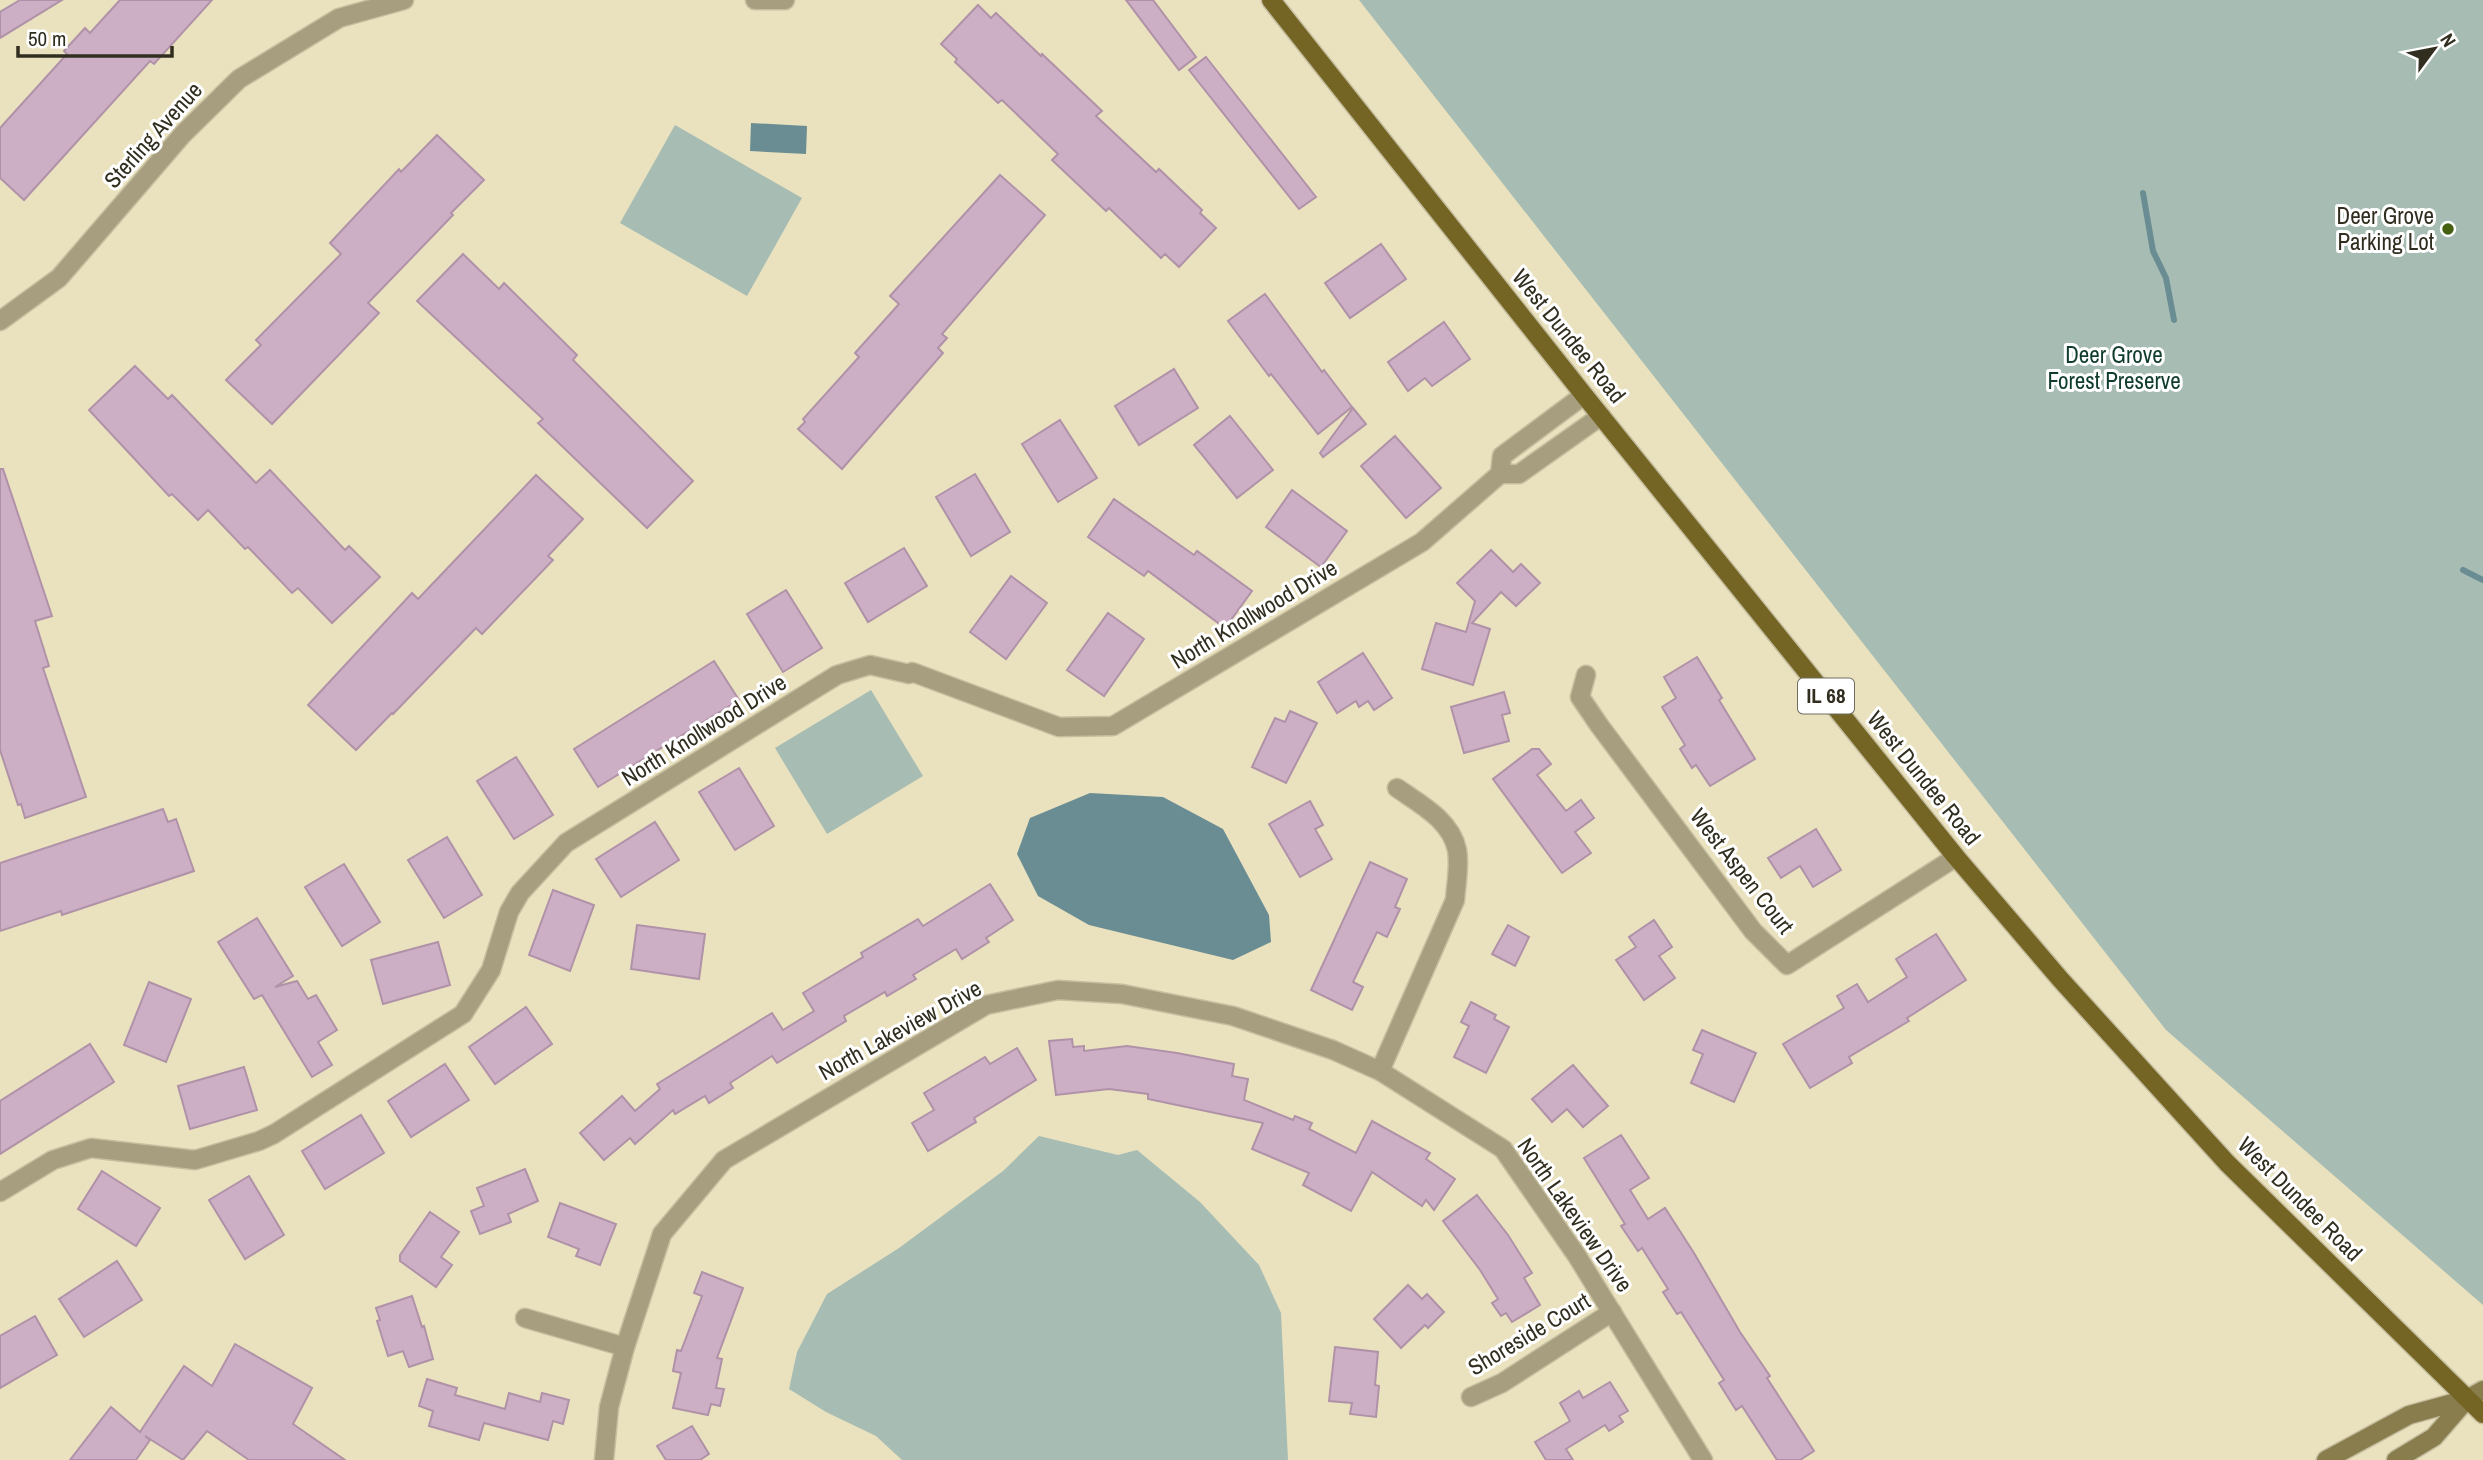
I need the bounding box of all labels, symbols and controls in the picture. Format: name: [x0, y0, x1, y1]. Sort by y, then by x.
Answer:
scale bar: [18, 14, 172, 58]
north arrow: [2399, 14, 2469, 84]
text: 50 m: [28, 24, 66, 53]
text: N: [2434, 28, 2462, 52]
street label: Sterling Avenue: [97, 75, 209, 194]
place label: Deer Grove Parking Lot: [2337, 200, 2434, 257]
marker: Deer Grove Parking Lot: [2440, 221, 2456, 237]
street label: West Dundee Road: [1506, 262, 1633, 409]
park label: Deer Grove Forest Preserve: [2047, 339, 2181, 396]
street label: North Knollwood Drive: [1165, 552, 1343, 675]
street label: North Knollwood Drive: [616, 666, 792, 793]
road number: IL 68: [1798, 678, 1854, 714]
street label: West Dundee Road: [1861, 704, 1988, 851]
street label: West Aspen Court: [1683, 801, 1801, 940]
street label: North Lakeview Drive: [813, 972, 987, 1087]
street label: West Dundee Road: [2231, 1130, 2369, 1268]
street label: North Lakeview Drive: [1511, 1132, 1640, 1298]
street label: Shoreside Court: [1462, 1285, 1596, 1382]

